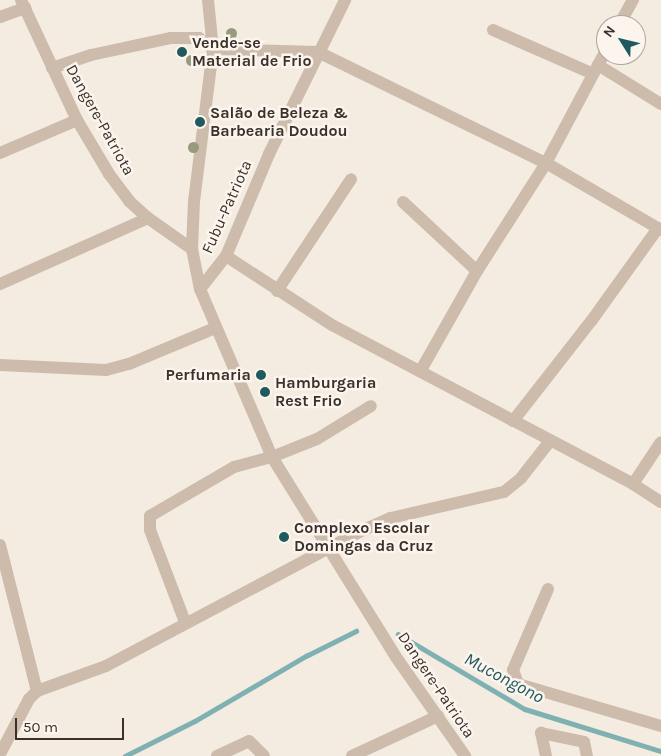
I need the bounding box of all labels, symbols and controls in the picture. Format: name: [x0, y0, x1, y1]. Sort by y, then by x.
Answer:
north arrow: [596, 15, 646, 65]
text: N: [599, 22, 619, 41]
place label: Vende-se Material de Frio: [192, 33, 312, 71]
marker: Vende-se Material de Frio: [176, 46, 188, 58]
street label: Dangere-Patriota: [62, 61, 138, 179]
place label: Salão de Beleza & Barbearia Doudou: [210, 103, 348, 141]
marker: Salão de Beleza & Barbearia Doudou: [194, 116, 206, 128]
street label: Fubu-Patriota: [198, 157, 256, 257]
place label: Perfumaria: [166, 365, 251, 385]
marker: Perfumaria: [255, 369, 267, 381]
place label: Hamburgaria Rest Frio: [275, 373, 376, 411]
marker: Hamburgaria Rest Frio: [259, 386, 271, 398]
place label: Complexo Escolar Domingas da Cruz: [294, 518, 433, 556]
marker: Complexo Escolar Domingas da Cruz: [278, 531, 290, 543]
street label: Dangere-Patriota: [393, 628, 479, 742]
water label: Mucongono: [460, 648, 548, 708]
scale bar: [18, 708, 126, 740]
text: 50 m: [23, 718, 58, 736]

